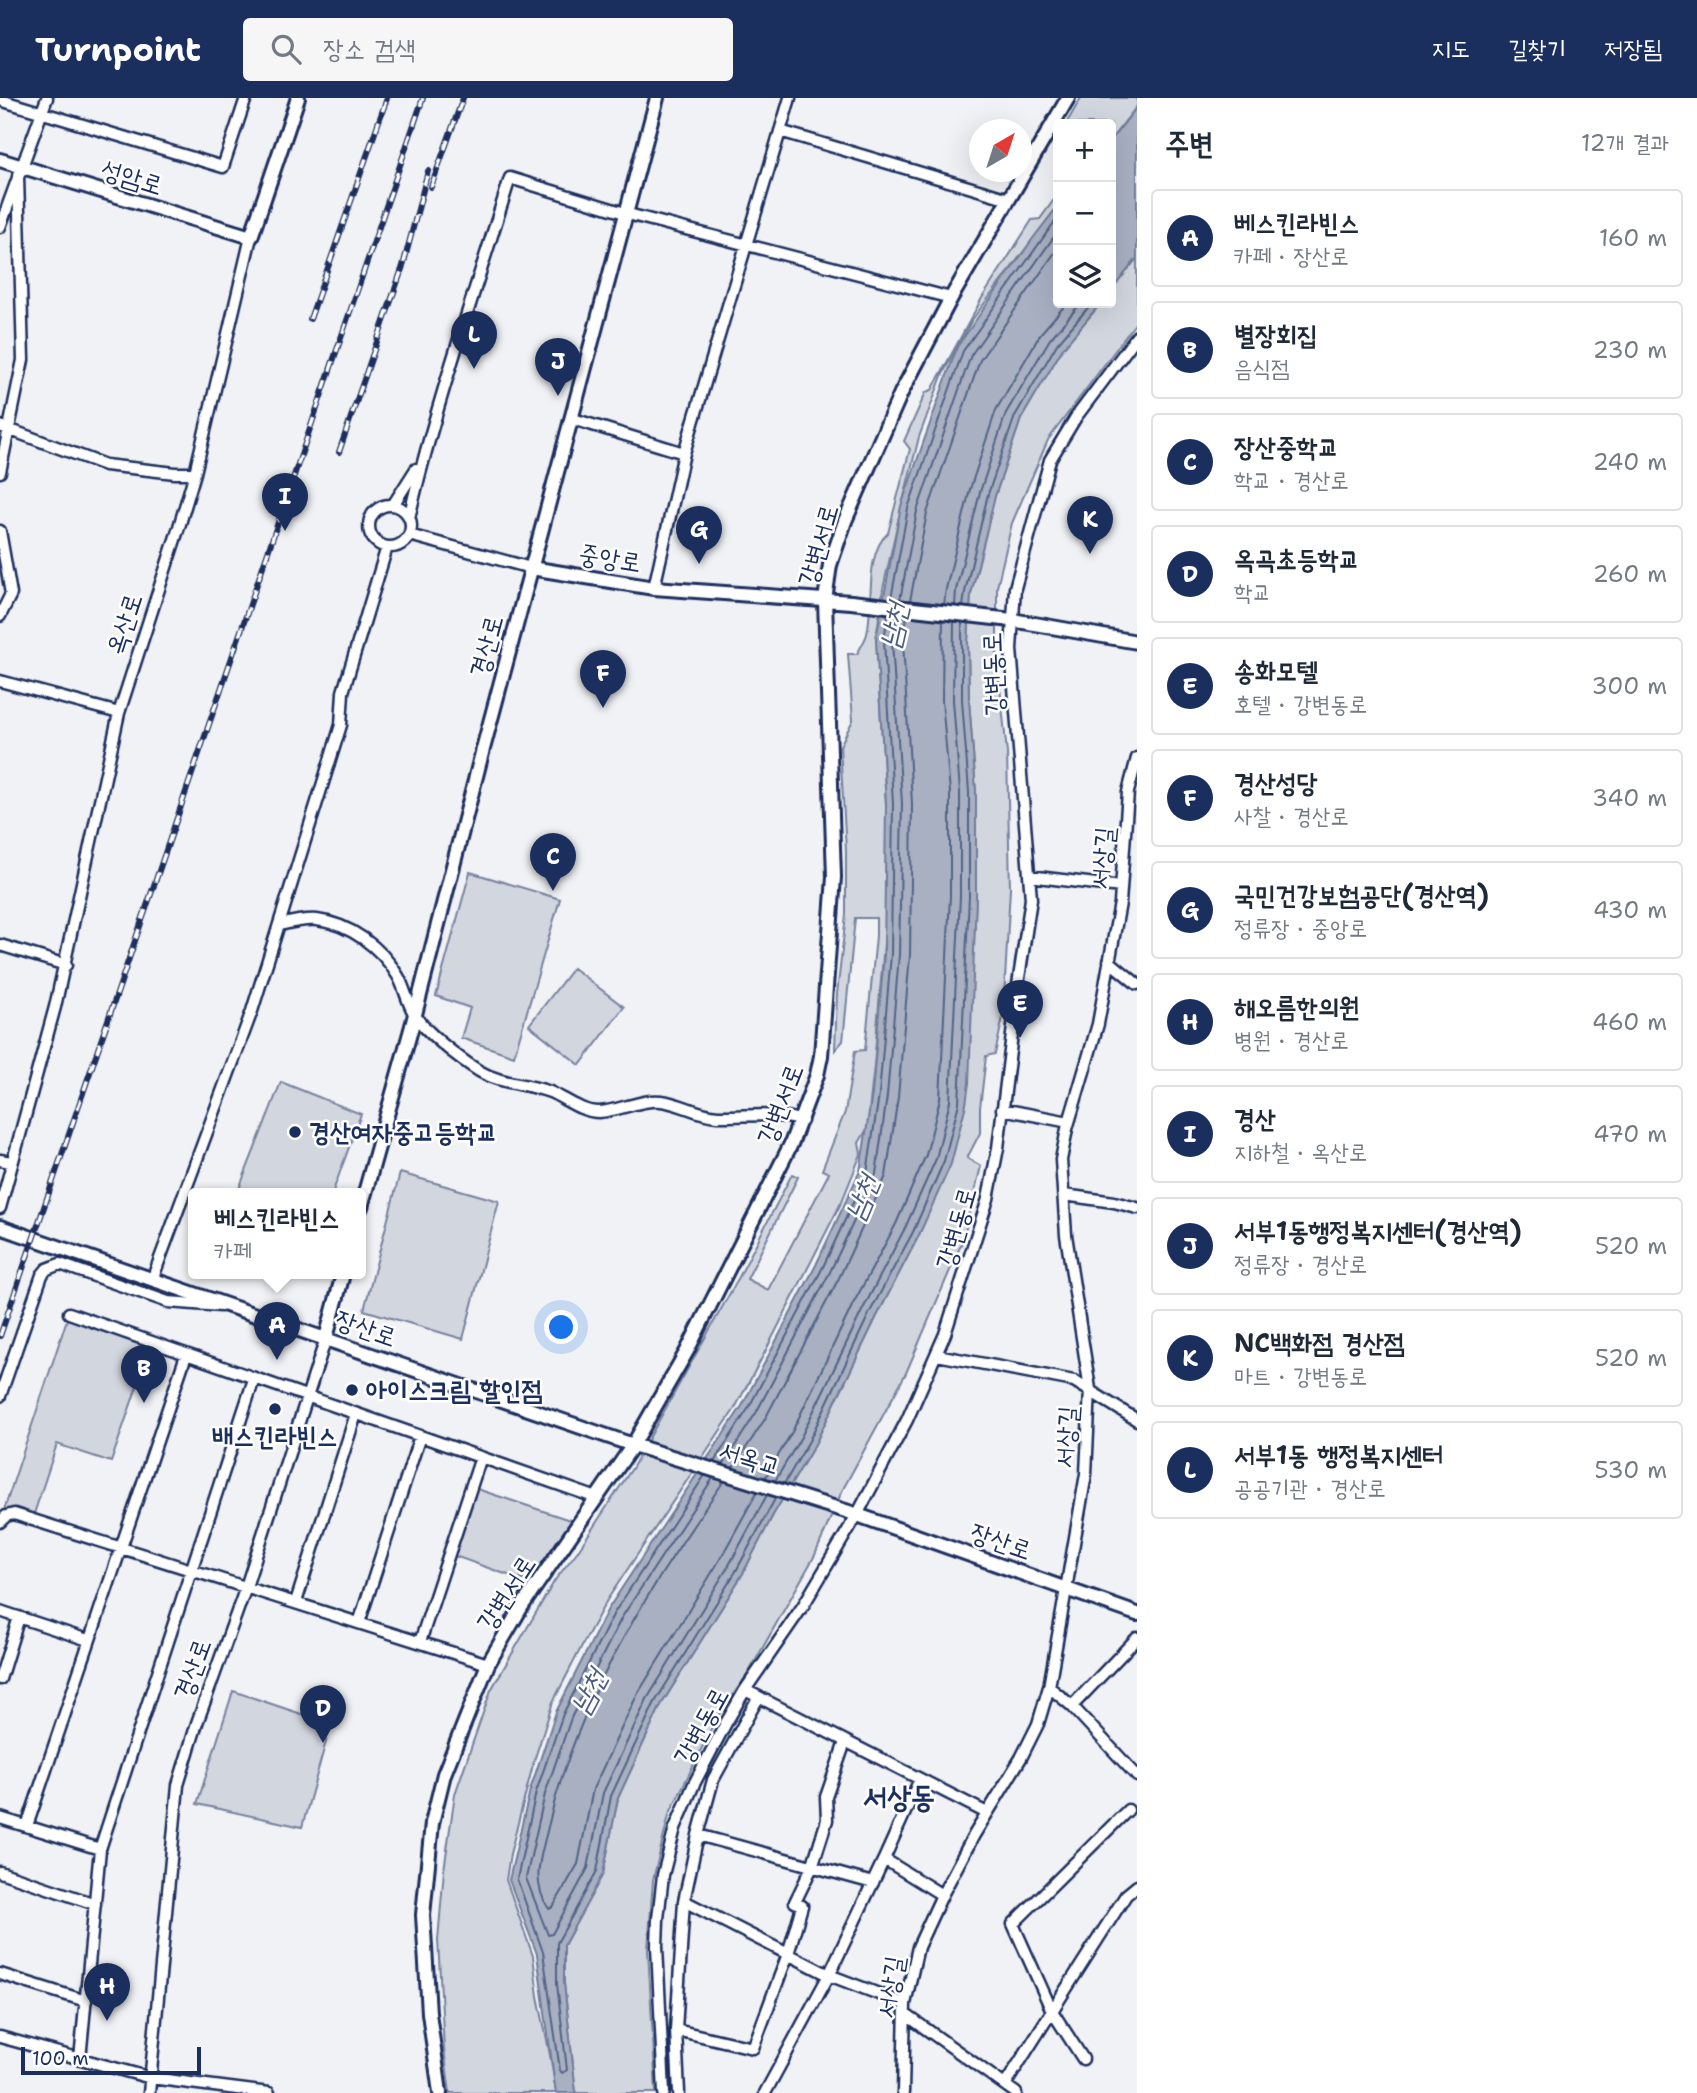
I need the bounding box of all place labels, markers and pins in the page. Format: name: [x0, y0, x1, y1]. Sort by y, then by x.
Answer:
pin: L: [451, 311, 497, 369]
pin: J: [535, 338, 581, 396]
pin: I: [262, 473, 308, 531]
pin: K: [1067, 496, 1113, 554]
pin: G: [676, 506, 722, 564]
pin: F: [580, 650, 626, 708]
pin: C: [530, 833, 576, 891]
pin: E: [997, 980, 1043, 1038]
place label: 경산여자중고등학교: [309, 1114, 497, 1149]
marker: 경산여자중고등학교: [287, 1124, 303, 1140]
pin: A: [254, 1302, 300, 1360]
pin: B: [121, 1345, 167, 1403]
place label: 아이스크림 할인점: [366, 1372, 542, 1407]
marker: 아이스크림 할인점: [344, 1382, 360, 1398]
marker: 배스킨라빈스: [267, 1401, 283, 1417]
place label: 배스킨라빈스: [212, 1418, 338, 1453]
pin: D: [300, 1685, 346, 1743]
pin: H: [84, 1963, 130, 2021]

